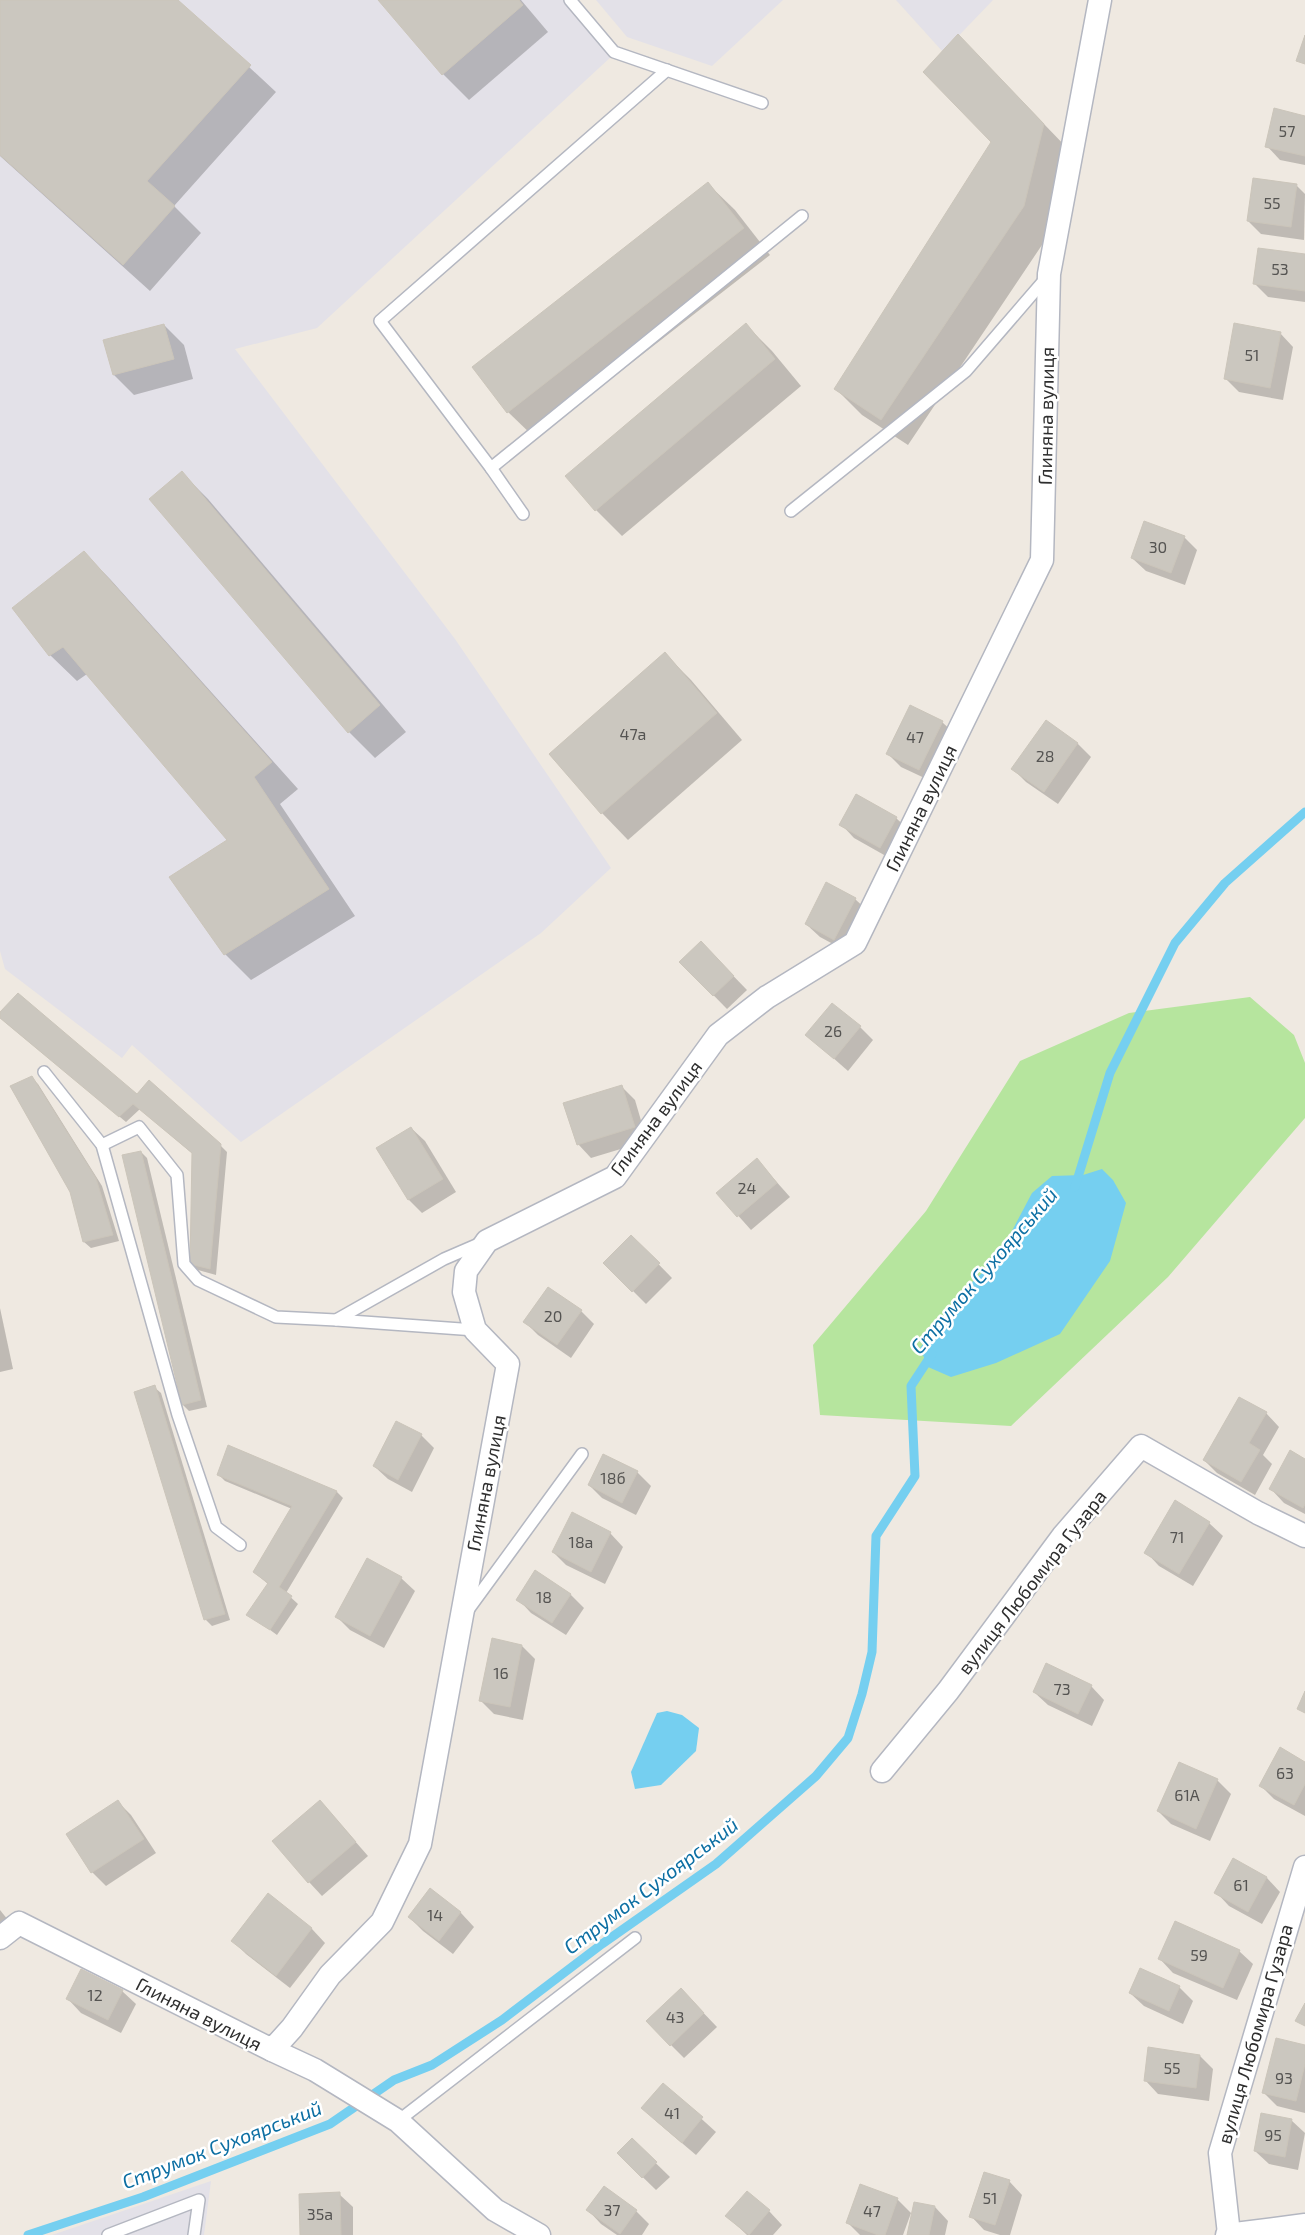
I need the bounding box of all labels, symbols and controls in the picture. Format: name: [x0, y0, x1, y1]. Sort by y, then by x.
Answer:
house number: 57: [1279, 121, 1295, 140]
house number: 55: [1263, 193, 1281, 212]
house number: 53: [1271, 259, 1289, 278]
house number: 51: [1245, 345, 1259, 364]
street label: Глиняна вулиця: [1033, 347, 1059, 485]
house number: 30: [1149, 537, 1167, 556]
house number: 47а: [620, 724, 646, 743]
house number: 47: [906, 727, 924, 746]
street label: Глиняна вулиця: [880, 741, 962, 875]
house number: 28: [1036, 746, 1054, 765]
house number: 26: [824, 1021, 842, 1040]
street label: Глиняна вулиця: [605, 1056, 707, 1180]
house number: 24: [738, 1178, 757, 1197]
water label: Струмок Сухоярський: [905, 1183, 1062, 1358]
house number: 20: [544, 1306, 562, 1325]
street label: Глиняна вулиця: [461, 1413, 511, 1553]
house number: 18б: [600, 1468, 626, 1487]
street label: вулиця Любомира Гузара: [952, 1485, 1112, 1679]
house number: 71: [1170, 1527, 1184, 1546]
house number: 18а: [569, 1532, 593, 1551]
house number: 18: [536, 1587, 552, 1606]
house number: 16: [493, 1663, 509, 1682]
house number: 73: [1053, 1679, 1071, 1698]
house number: 63: [1276, 1763, 1294, 1782]
house number: 61А: [1174, 1785, 1200, 1804]
water label: Струмок Сухоярський: [559, 1812, 742, 1959]
house number: 61: [1233, 1875, 1249, 1894]
house number: 14: [427, 1905, 443, 1924]
street label: вулиця Любомира Гузара: [1212, 1921, 1298, 2147]
house number: 59: [1190, 1945, 1208, 1964]
street label: Глиняна вулиця: [132, 1972, 266, 2056]
house number: 12: [87, 1985, 103, 2004]
house number: 43: [666, 2007, 684, 2026]
house number: 55: [1163, 2058, 1181, 2077]
house number: 93: [1275, 2068, 1293, 2087]
water label: Струмок Сухоярський: [118, 2095, 325, 2193]
house number: 41: [664, 2103, 680, 2122]
house number: 95: [1264, 2125, 1282, 2144]
house number: 51: [983, 2188, 997, 2207]
house number: 37: [603, 2200, 621, 2219]
house number: 47: [863, 2201, 881, 2220]
house number: 35а: [307, 2204, 333, 2223]

